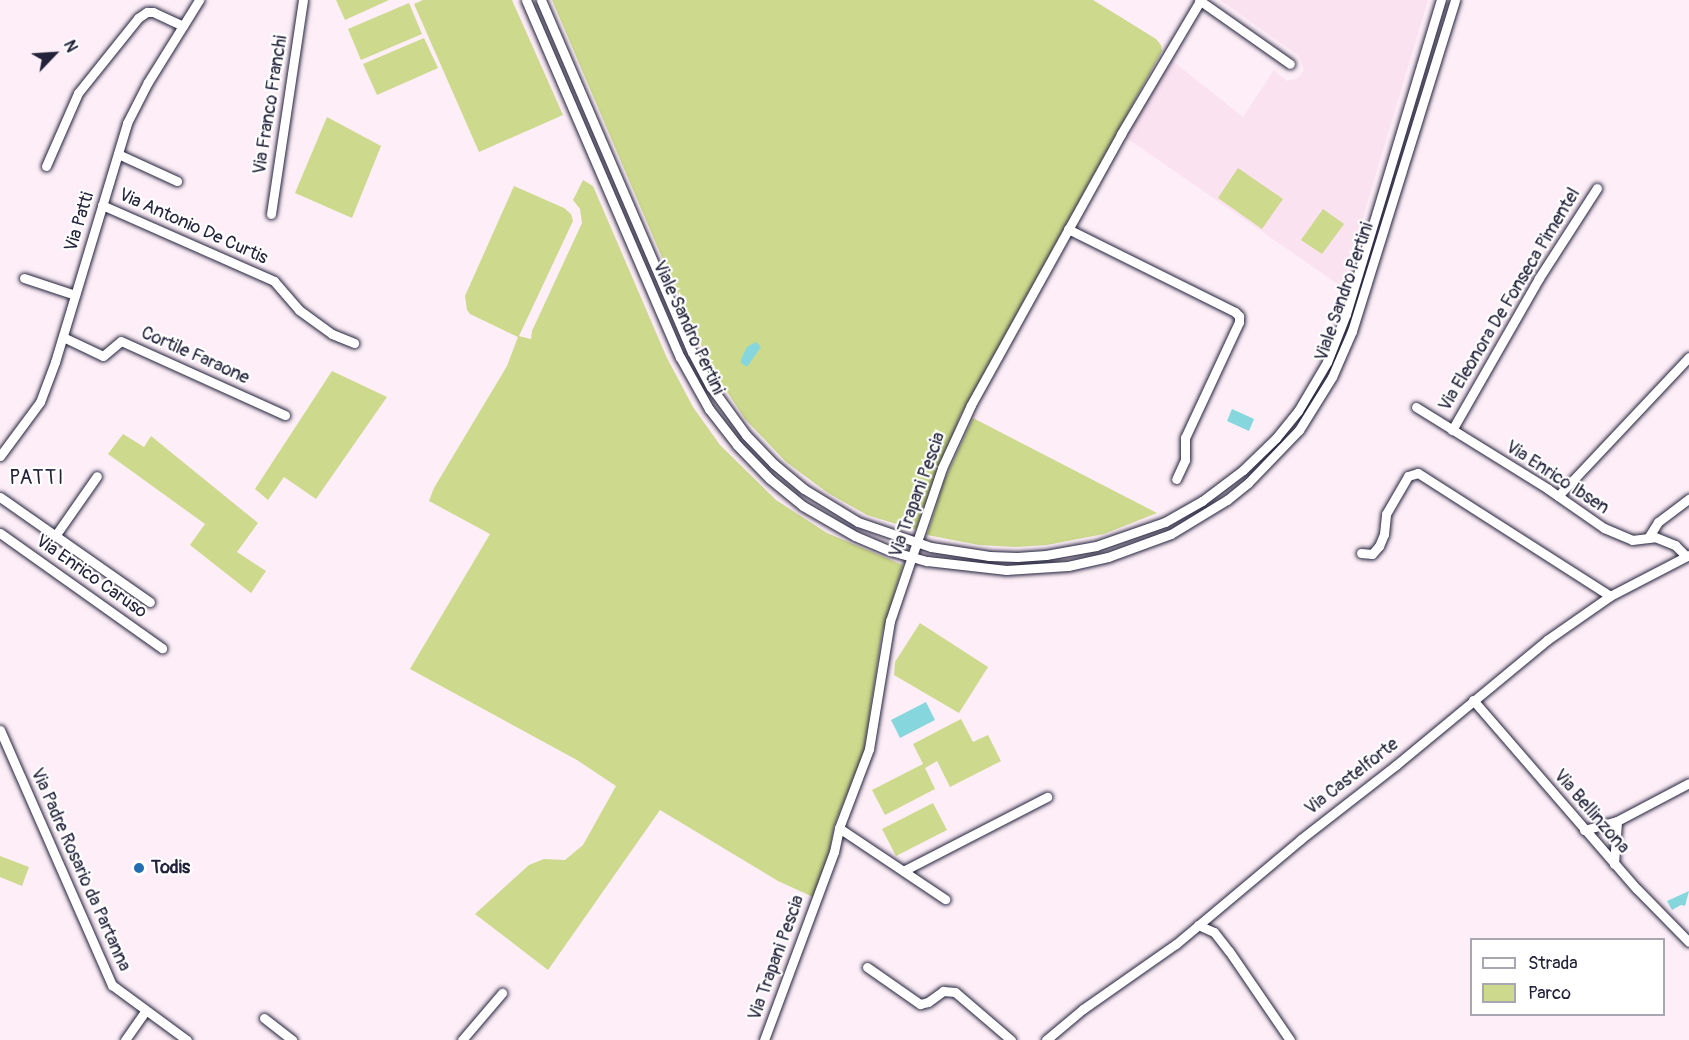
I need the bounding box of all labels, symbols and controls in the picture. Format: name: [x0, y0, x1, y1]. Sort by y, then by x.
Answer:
north arrow: [24, 24, 84, 84]
street label: Via Franco Franchi: [249, 34, 293, 176]
text: N: [59, 37, 82, 56]
street label: Via Antonio De Curtis: [115, 184, 271, 270]
street label: Via Eleonora De Fonseca Pimentel: [1435, 185, 1585, 415]
street label: Via Patti: [61, 190, 99, 254]
street label: Viale Sandro Pertini: [1311, 220, 1379, 364]
street label: Viale Sandro Pertini: [648, 258, 728, 398]
street label: Cortile Faraone: [138, 323, 252, 389]
street label: Via Trapani Pescia: [885, 429, 951, 561]
street label: Via Enrico Ibsen: [1501, 437, 1613, 519]
district label: PATTI: [9, 465, 65, 489]
street label: Via Enrico Caruso: [31, 531, 151, 623]
street label: Via Castelforte: [1301, 734, 1403, 820]
street label: Via Padre Rosario da Partanna: [25, 765, 135, 975]
street label: Via Bellinzona: [1549, 765, 1633, 859]
place label: Todis: [151, 857, 190, 879]
marker: Todis: [132, 861, 146, 875]
street label: Via Trapani Pescia: [744, 892, 810, 1024]
legend: [1470, 938, 1665, 1016]
text: Strada: [1528, 952, 1578, 975]
text: Parco: [1528, 982, 1571, 1005]

